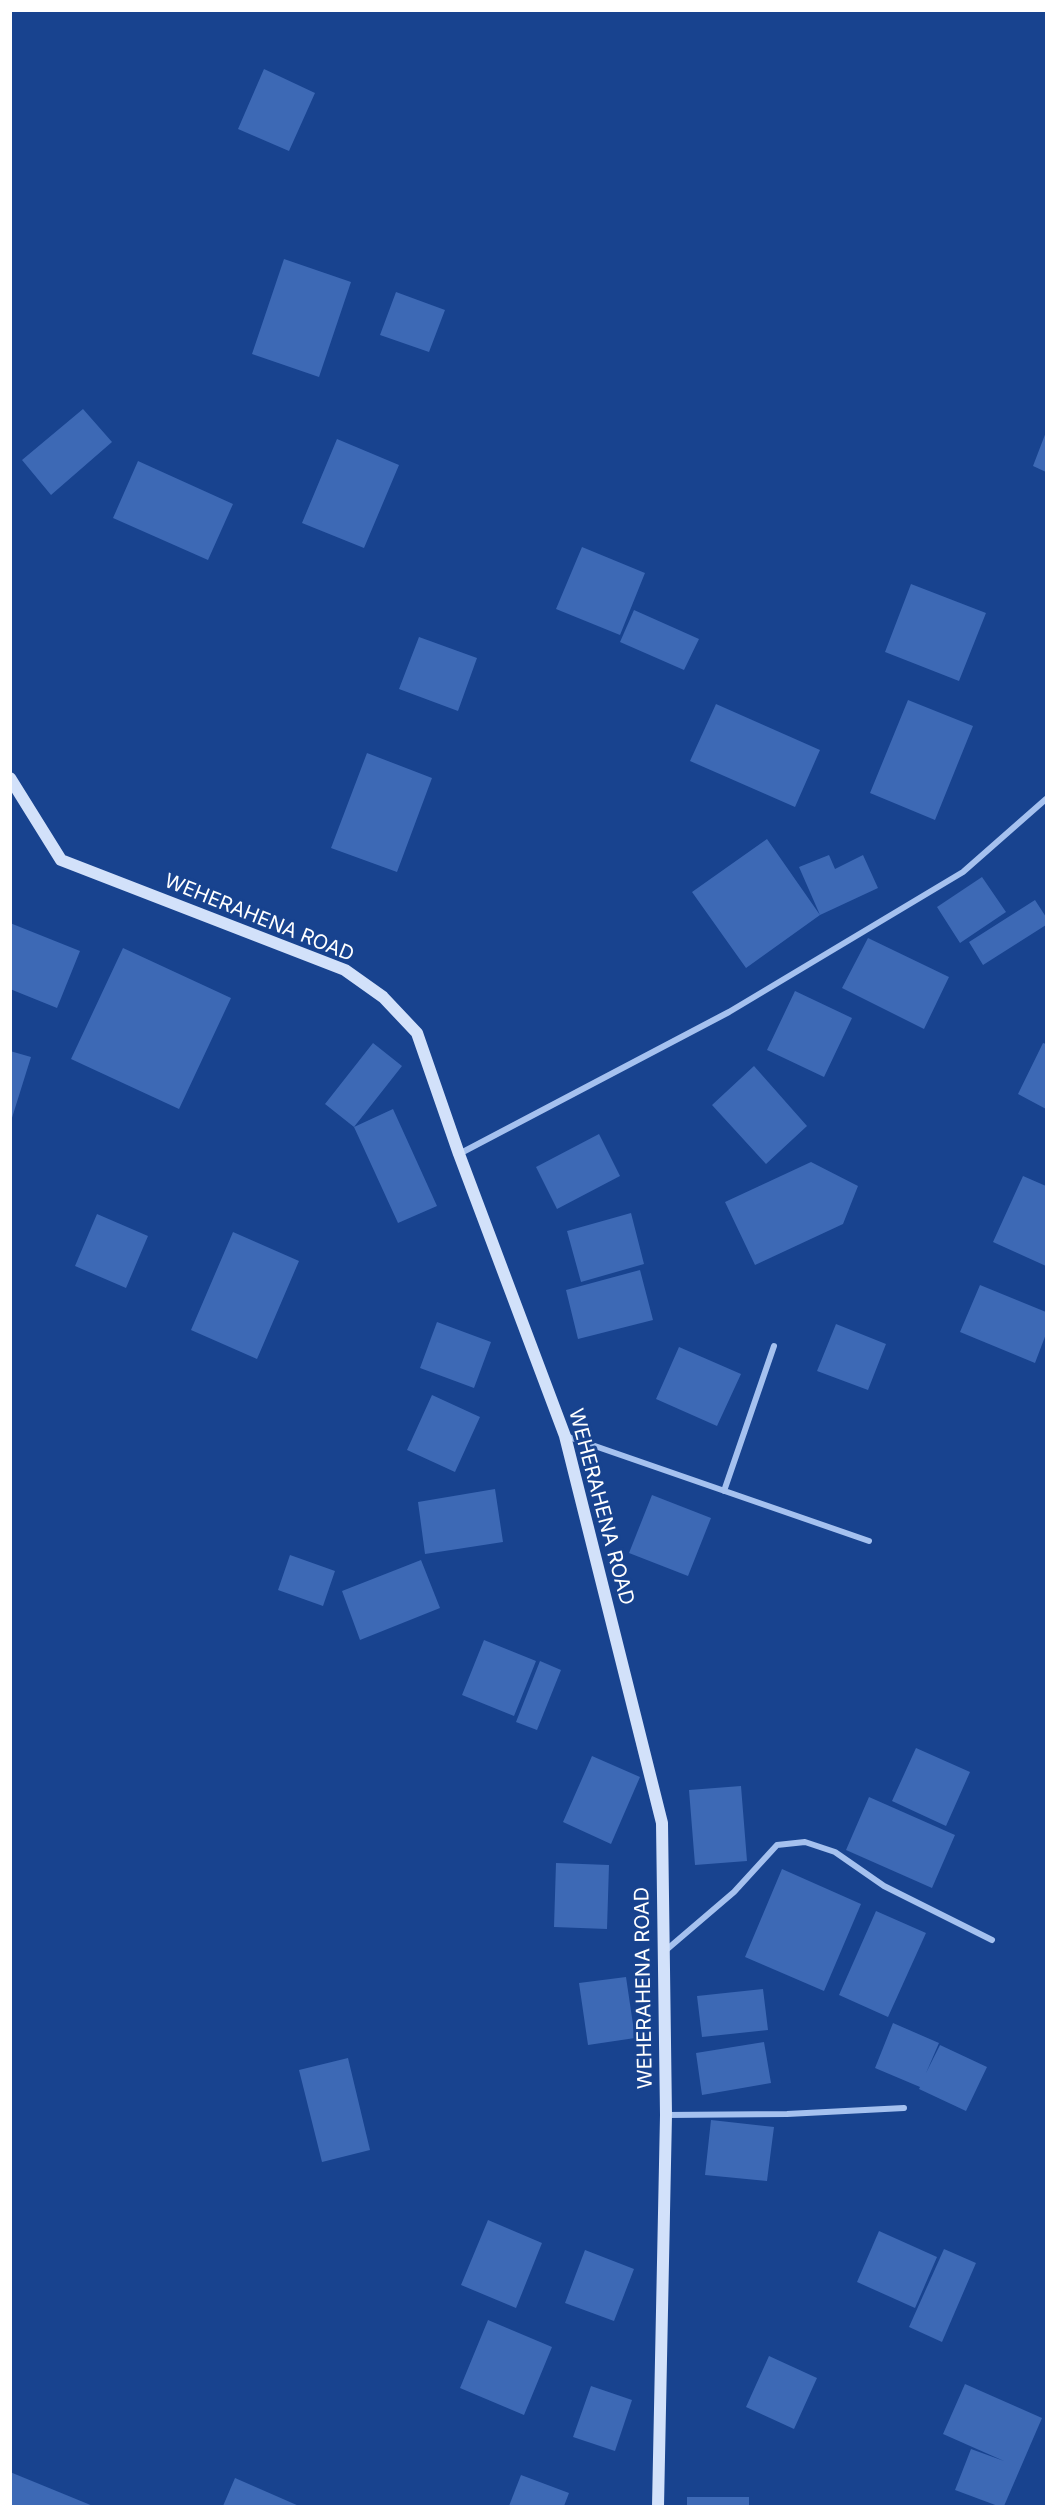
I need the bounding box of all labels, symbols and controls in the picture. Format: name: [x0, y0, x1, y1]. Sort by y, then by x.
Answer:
street label: WEHERAHENA ROAD: [161, 869, 357, 967]
street label: WEHERAHENA ROAD: [563, 1406, 639, 1608]
street label: WEHERAHENA ROAD: [630, 1887, 658, 2089]

